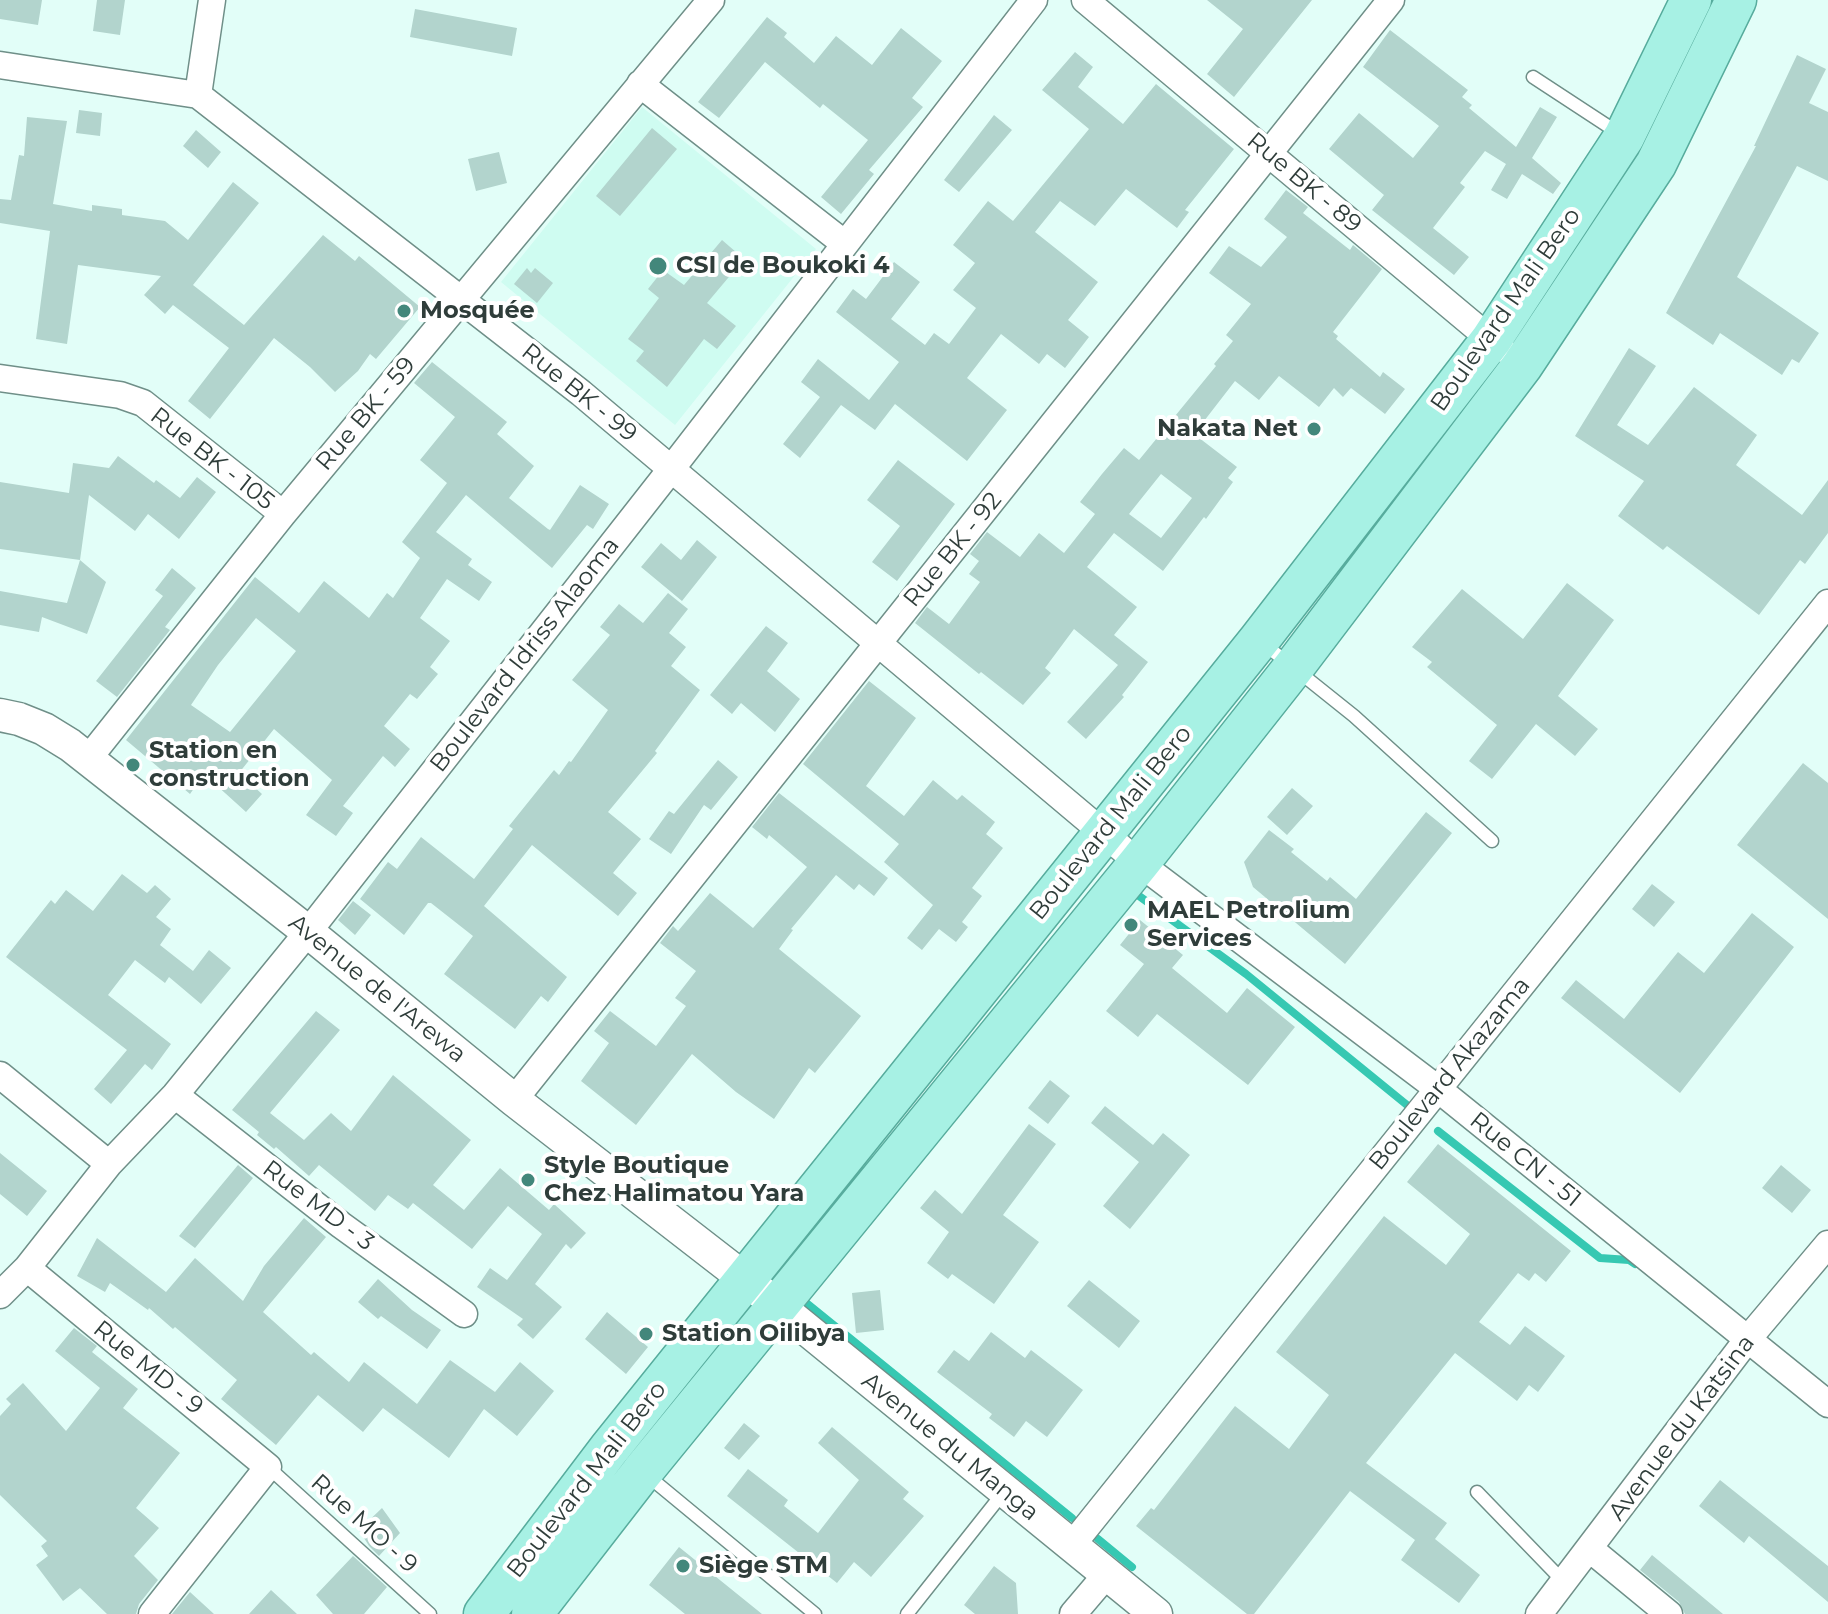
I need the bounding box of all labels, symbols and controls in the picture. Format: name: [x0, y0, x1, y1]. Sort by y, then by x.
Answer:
street label: Rue BK - 89: [1241, 127, 1367, 239]
street label: Boulevard Mali Bero: [1425, 203, 1587, 417]
place label: CSI de Boukoki 4: [676, 252, 890, 280]
marker: CSI de Boukoki 4: [647, 255, 669, 277]
place label: Mosquée: [420, 297, 535, 325]
marker: Mosquée: [395, 302, 413, 320]
street label: Rue BK - 99: [515, 338, 643, 448]
street label: Rue BK - 59: [310, 351, 422, 477]
street label: Rue BK - 105: [144, 402, 280, 516]
place label: Nakata Net: [1157, 415, 1298, 443]
marker: Nakata Net: [1305, 420, 1323, 438]
street label: Rue BK - 92: [898, 487, 1008, 613]
street label: Boulevard Idriss Alaoma: [424, 532, 626, 778]
street label: Boulevard Mali Bero: [1024, 720, 1198, 926]
place label: Station en construction: [149, 737, 310, 793]
marker: Station en construction: [124, 756, 142, 774]
place label: MAEL Petrolium Services: [1147, 897, 1351, 953]
street label: Avenue de l'Arewa: [283, 909, 471, 1069]
marker: MAEL Petrolium Services: [1122, 916, 1140, 934]
street label: Boulevard Akazama: [1363, 972, 1537, 1176]
street label: Rue CN - 51: [1464, 1106, 1586, 1214]
place label: Style Boutique Chez Halimatou Yara: [544, 1152, 804, 1208]
street label: Rue MD - 3: [257, 1155, 379, 1257]
marker: Style Boutique Chez Halimatou Yara: [519, 1171, 537, 1189]
street label: Rue MD - 9: [87, 1315, 209, 1421]
place label: Station Oilibya: [662, 1320, 846, 1348]
marker: Station Oilibya: [637, 1325, 655, 1343]
street label: Avenue du Katsina: [1603, 1330, 1761, 1526]
street label: Avenue du Manga: [856, 1367, 1044, 1527]
street label: Boulevard Mali Bero: [501, 1376, 673, 1584]
street label: Rue MO - 9: [305, 1469, 423, 1579]
place label: Siège STM: [699, 1552, 828, 1580]
marker: Siège STM: [674, 1557, 692, 1575]

